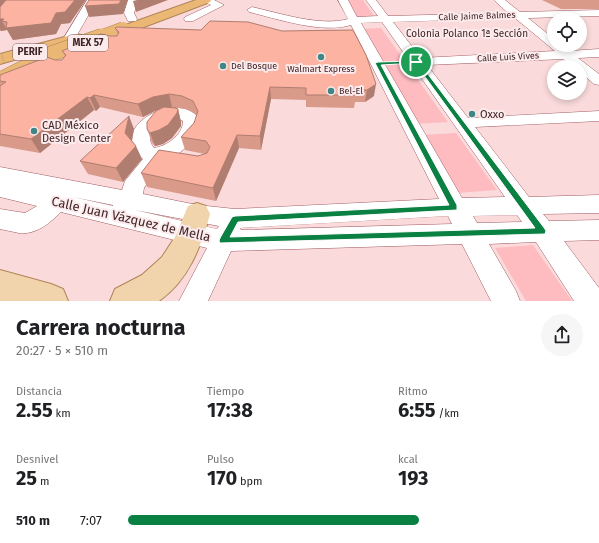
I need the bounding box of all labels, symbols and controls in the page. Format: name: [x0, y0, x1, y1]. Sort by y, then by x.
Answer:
street label: Calle Jaime Balmes: [438, 10, 516, 22]
map controls: [547, 12, 587, 100]
button: locate: [547, 12, 587, 52]
district label: Colonia Polanco 1ª Sección: [406, 28, 528, 40]
road number: MEX 57: [68, 35, 108, 51]
road number: PERIF: [13, 44, 47, 60]
pin: [399, 45, 433, 79]
street label: Calle Luis Vives: [477, 50, 539, 64]
icon: arrive: [405, 51, 427, 73]
marker: Walmart Express: [316, 52, 326, 62]
button: layers: [547, 60, 587, 100]
marker: Del Bosque: [218, 61, 228, 71]
place label: Del Bosque: [231, 61, 277, 71]
place label: Walmart Express: [287, 64, 355, 74]
marker: Bel-El: [326, 86, 336, 96]
place label: Bel-El: [339, 86, 363, 96]
place label: Oxxo: [480, 108, 505, 121]
marker: Oxxo: [467, 109, 477, 119]
place label: CAD México Design Center: [42, 119, 112, 145]
marker: CAD México Design Center: [29, 126, 39, 136]
street label: Calle Juan Vázquez de Mella: [50, 193, 212, 245]
text: Carrera nocturna: [16, 314, 186, 341]
button: share: [541, 314, 583, 356]
text: 20:27 · 5 × 510 m: [16, 343, 108, 358]
text: Distancia: [16, 385, 62, 398]
text: Tiempo: [207, 385, 244, 398]
text: Ritmo: [398, 385, 428, 398]
text: 2.55: [16, 398, 53, 422]
text: 17:38: [207, 398, 253, 422]
text: 6:55: [398, 398, 436, 422]
text: km: [53, 407, 71, 420]
text: /km: [436, 407, 459, 420]
text: Desnivel: [16, 453, 58, 466]
text: Pulso: [207, 453, 234, 466]
text: kcal: [398, 453, 418, 466]
text: 25: [16, 466, 37, 490]
text: 170: [207, 466, 237, 490]
text: 193: [398, 466, 428, 490]
text: m: [37, 475, 49, 488]
text: bpm: [237, 475, 263, 488]
text: 510 m: [16, 513, 50, 528]
text: 7:07: [80, 513, 102, 528]

